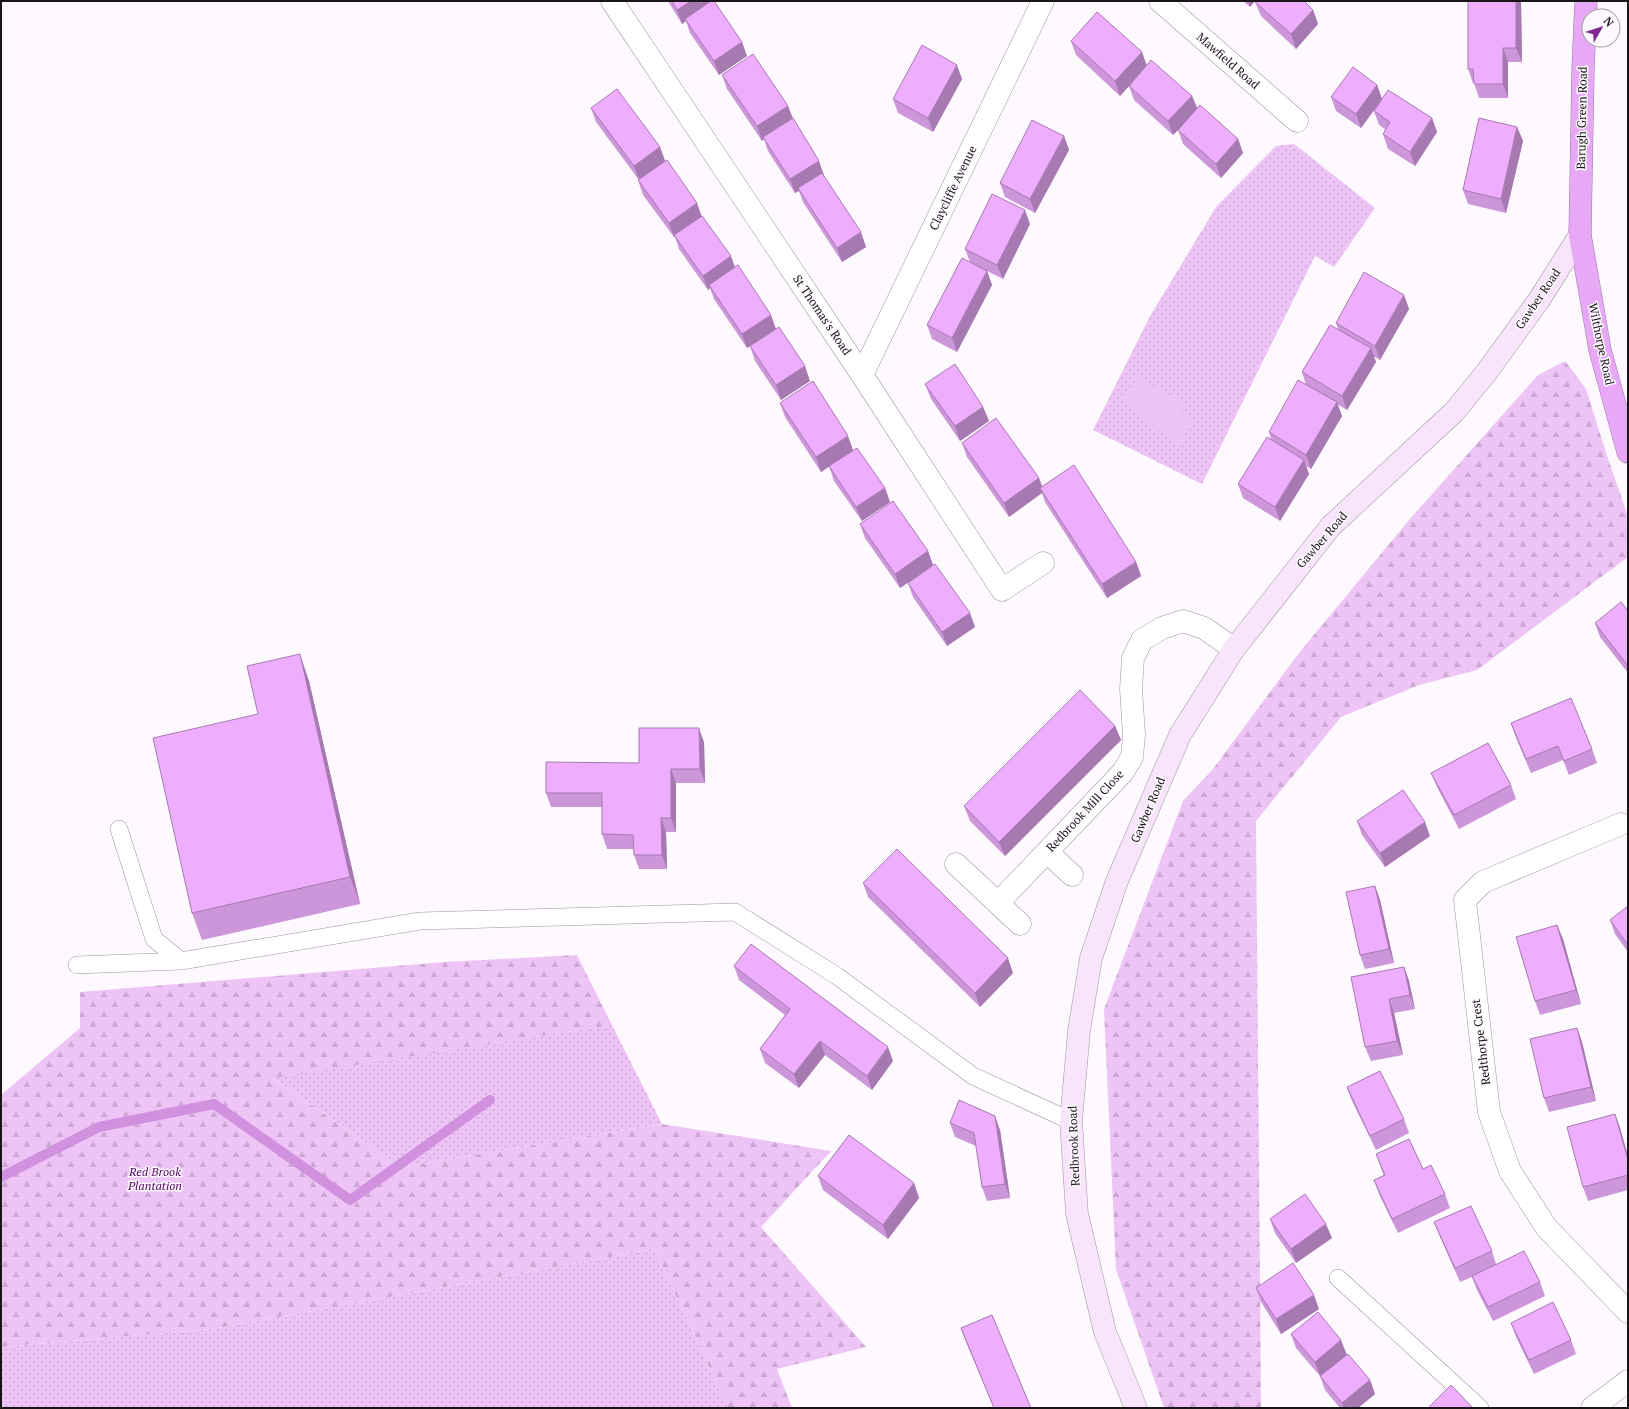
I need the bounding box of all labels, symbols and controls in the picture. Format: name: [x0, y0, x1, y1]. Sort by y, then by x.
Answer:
north arrow: [1581, 8, 1621, 48]
text: N: [1601, 14, 1617, 30]
street label: Mawfield Road: [1194, 29, 1263, 92]
street label: Barugh Green Road: [1573, 66, 1590, 170]
street label: Claycliffe Avenue: [926, 143, 979, 232]
street label: Gawber Road: [1512, 265, 1564, 332]
street label: St Thomas's Road: [790, 272, 855, 358]
street label: Wilthorpe Road: [1585, 301, 1618, 387]
street label: Gawber Road: [1293, 508, 1350, 571]
street label: Redbrook Mill Close: [1043, 766, 1127, 855]
street label: Gawber Road: [1127, 774, 1168, 845]
street label: Redthorpe Crest: [1468, 998, 1493, 1086]
street label: Redbrook Road: [1065, 1105, 1082, 1186]
park label: Red Brook Plantation: [127, 1164, 182, 1193]

